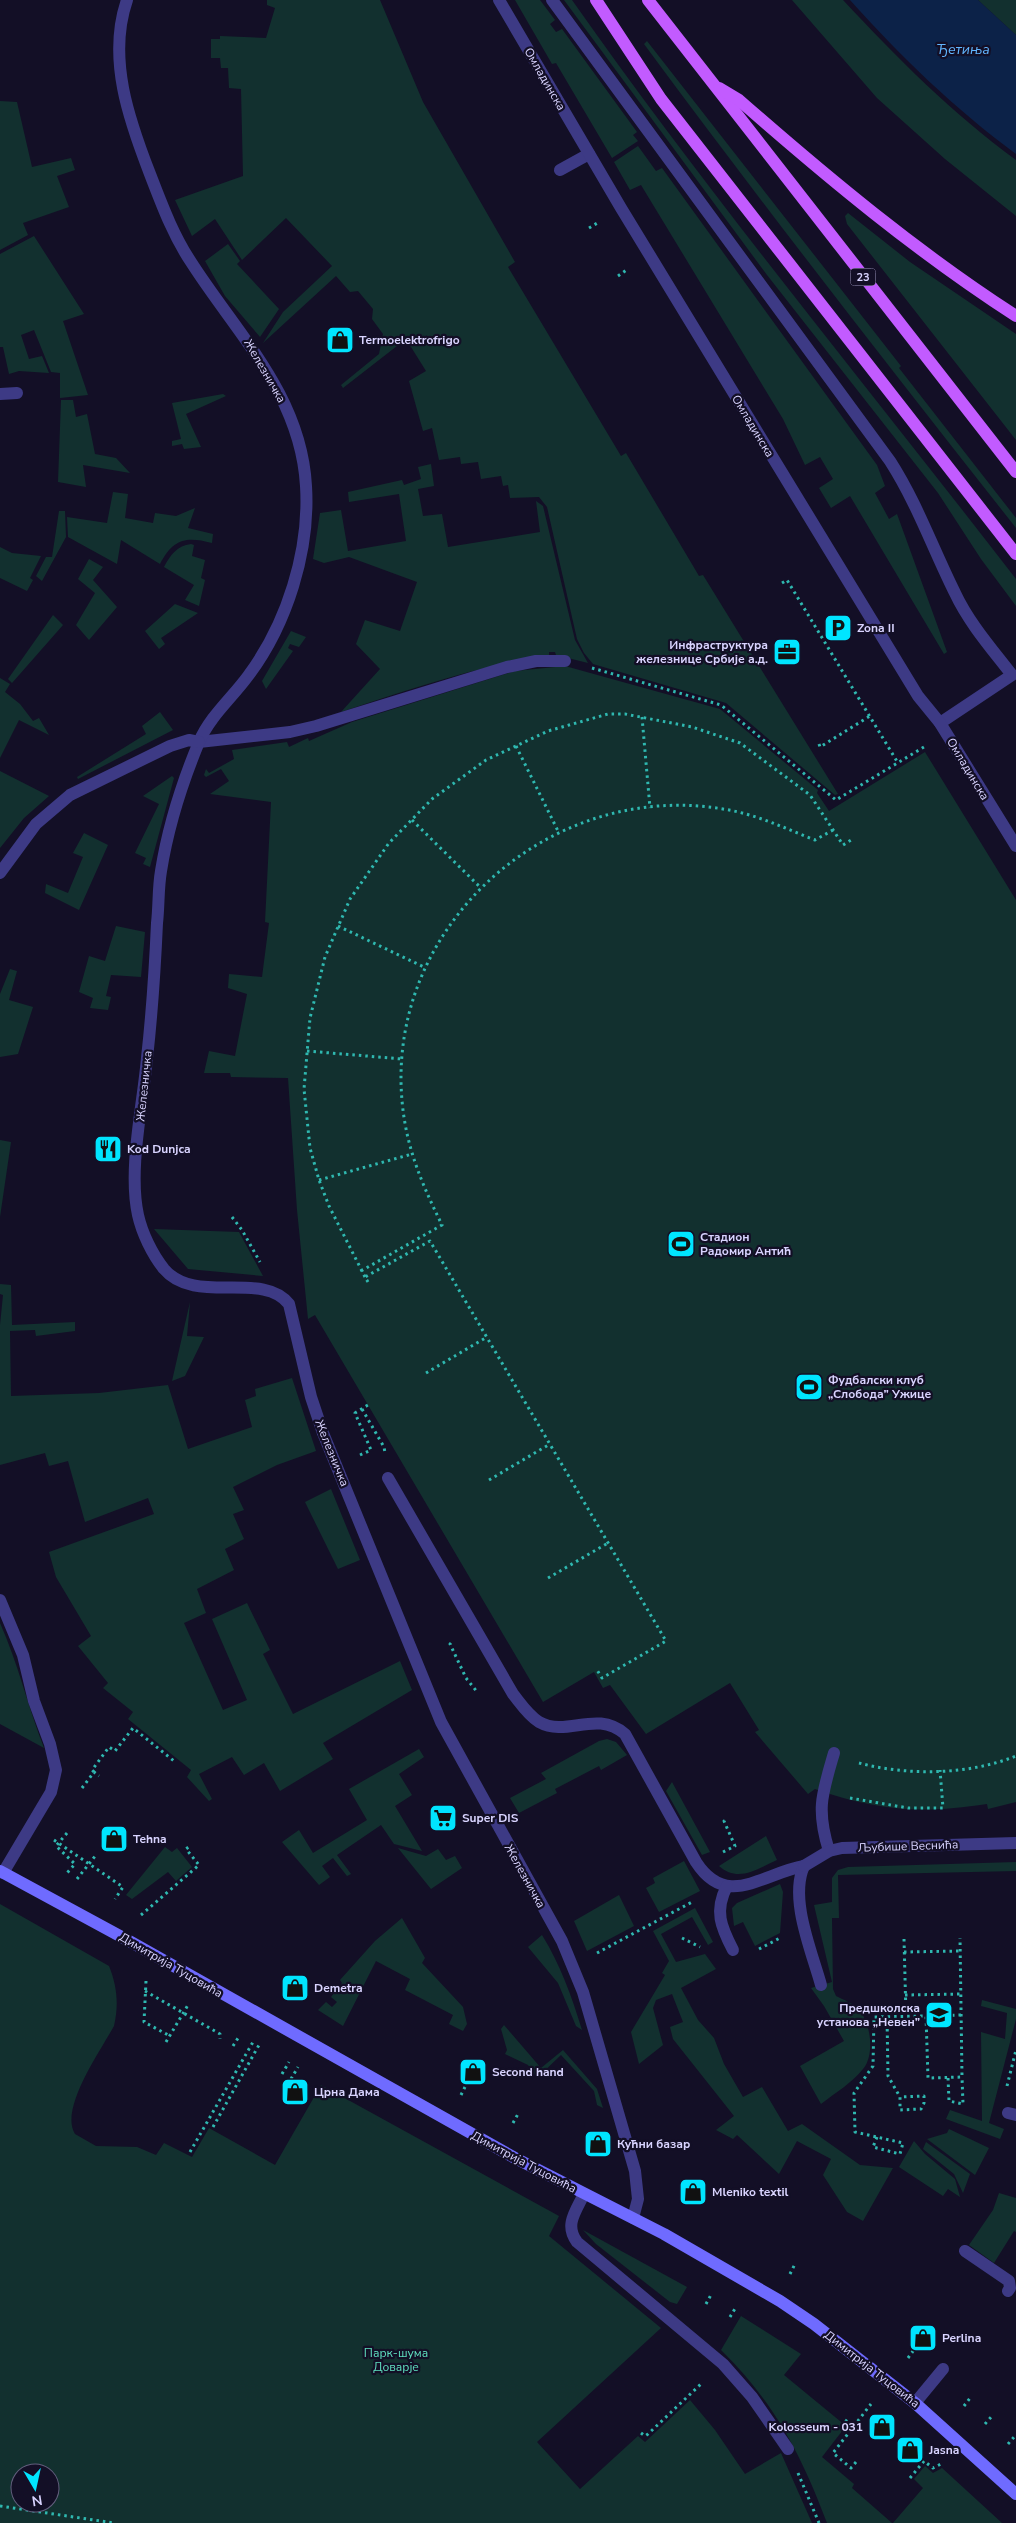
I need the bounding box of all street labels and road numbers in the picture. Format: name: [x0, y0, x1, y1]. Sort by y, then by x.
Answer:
street label: Омладинска: [521, 45, 569, 113]
road number: 23: [850, 268, 876, 286]
street label: Железничка: [240, 336, 290, 406]
street label: Омладинска: [728, 392, 778, 460]
street label: Омладинска: [943, 735, 993, 803]
street label: Железничка: [132, 1050, 156, 1122]
street label: Железничка: [311, 1417, 353, 1489]
street label: Љубише Веснића: [857, 1836, 959, 1856]
street label: Железничка: [501, 1841, 549, 1911]
street label: Димитрија Туцовића: [116, 1929, 226, 2001]
street label: Димитрија Туцовића: [469, 2128, 579, 2196]
street label: Димитрија Туцовића: [821, 2327, 923, 2411]

